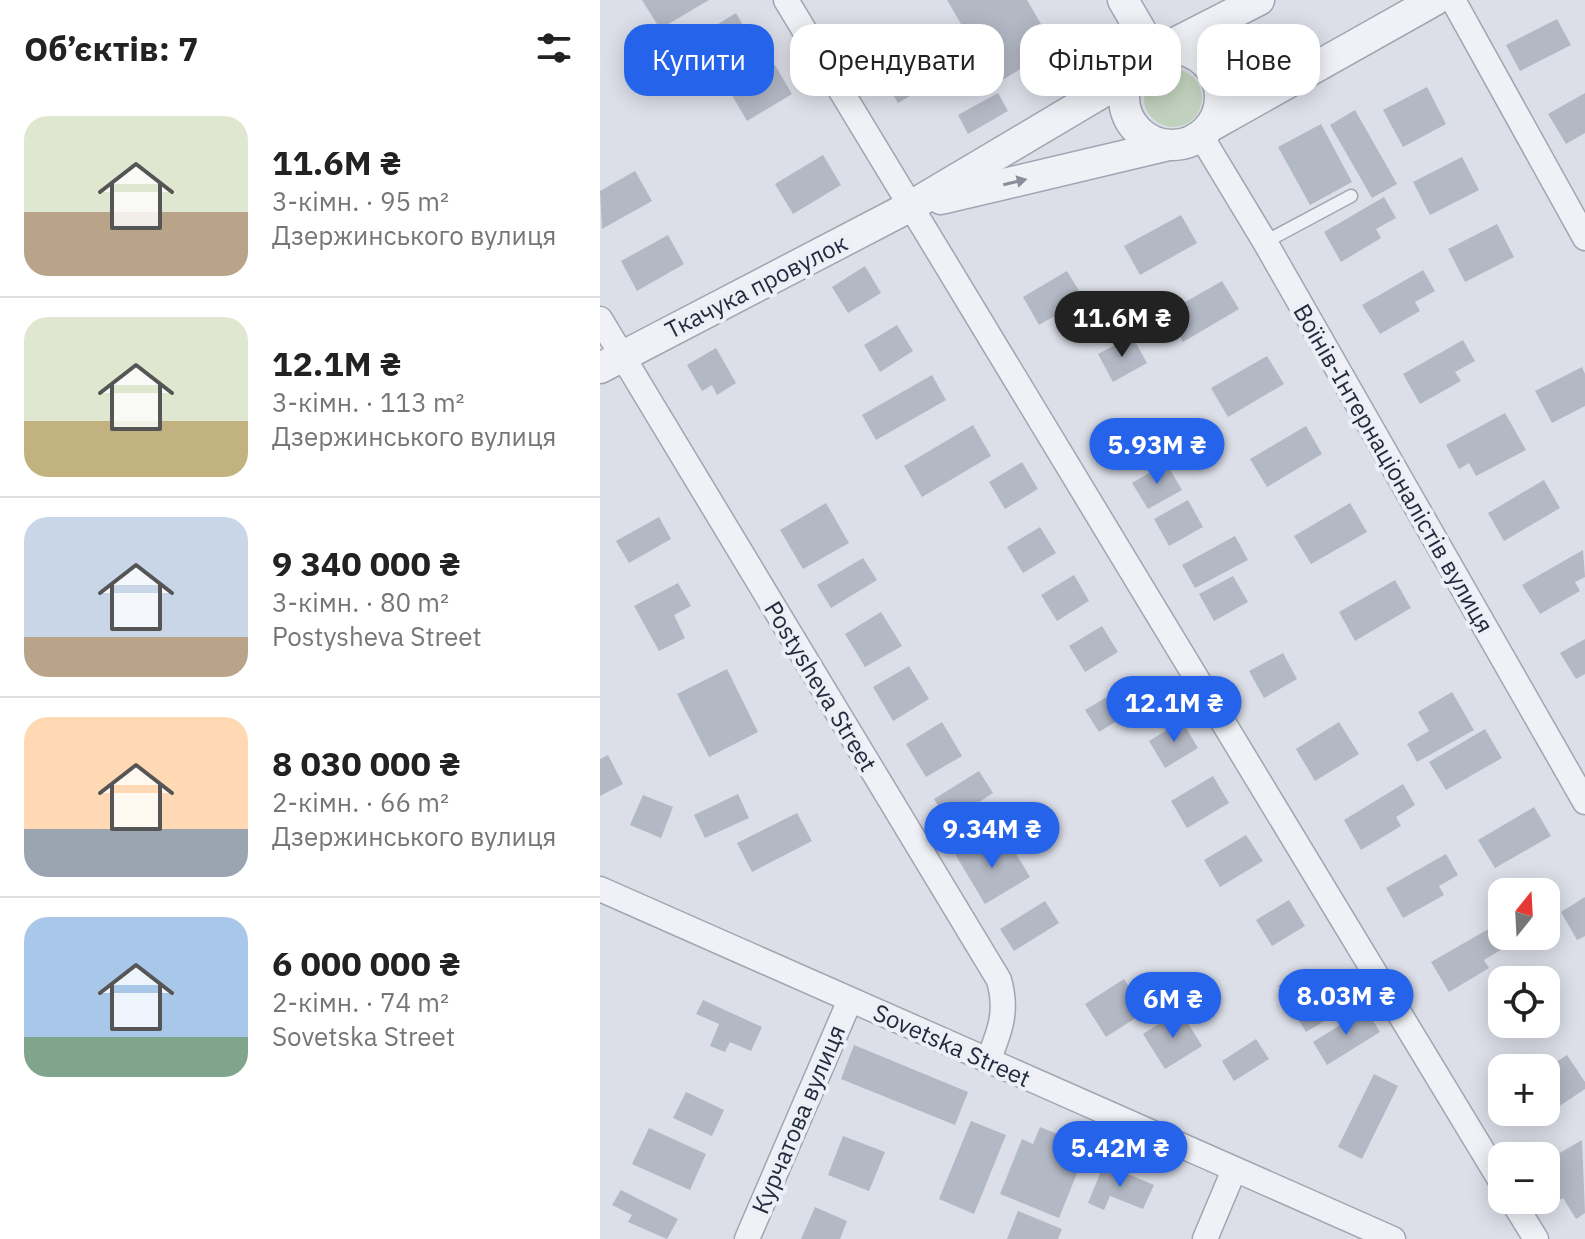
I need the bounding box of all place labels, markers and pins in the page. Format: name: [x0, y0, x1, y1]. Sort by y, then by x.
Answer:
pin: 11.6M ₴: [1048, 291, 1196, 359]
pin: 5.93M ₴: [1083, 418, 1231, 486]
pin: 12.1M ₴: [1100, 676, 1248, 744]
pin: 9.34M ₴: [918, 802, 1066, 870]
pin: 8.03M ₴: [1272, 969, 1420, 1037]
pin: 6M ₴: [1126, 972, 1220, 1040]
pin: 5.42M ₴: [1046, 1121, 1194, 1189]

